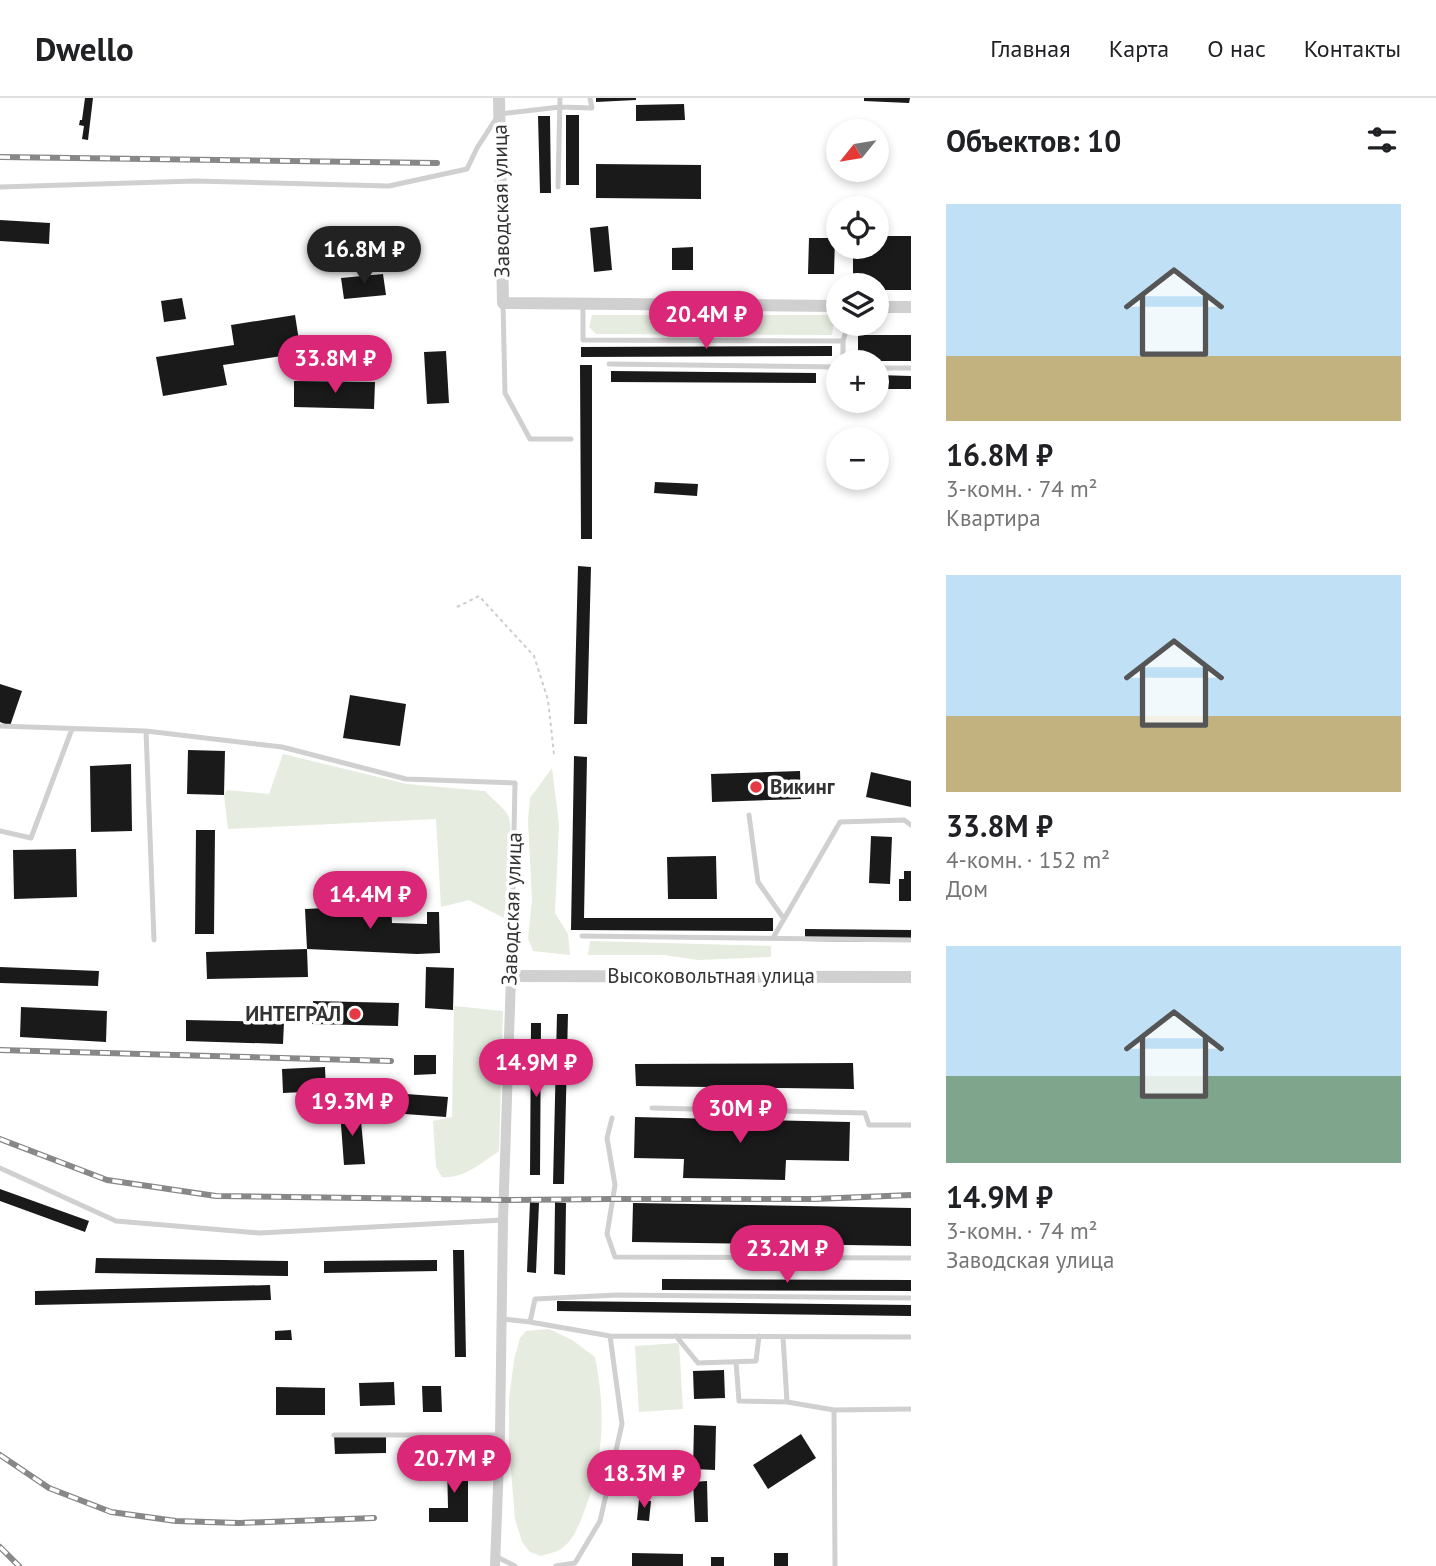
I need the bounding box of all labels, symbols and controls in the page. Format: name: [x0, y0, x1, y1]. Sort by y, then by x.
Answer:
text: Dwello: [35, 27, 134, 70]
text: Главная: [990, 33, 1071, 64]
text: Карта: [1109, 33, 1169, 64]
text: О нас: [1207, 33, 1266, 64]
text: Контакты: [1304, 33, 1401, 64]
north arrow: [826, 119, 889, 182]
map controls: [826, 119, 889, 490]
text: Объектов: 10: [946, 121, 1121, 160]
icon: filters: [1363, 121, 1401, 159]
street label: Заводская улица: [486, 124, 515, 278]
button: locate: [826, 196, 889, 259]
pin: 16.8M ₽: [299, 226, 429, 286]
text: 16.8M ₽: [323, 234, 405, 263]
icon: home: [1111, 249, 1237, 375]
button: layers: [826, 273, 889, 336]
pin: 20.4M ₽: [641, 292, 771, 351]
text: 20.4M ₽: [665, 299, 747, 328]
pin: 33.8M ₽: [270, 336, 400, 395]
text: 33.8M ₽: [294, 343, 376, 372]
button: +: [826, 350, 889, 413]
button: −: [826, 427, 889, 490]
text: 16.8M ₽: [946, 435, 1053, 474]
text: 3-комн. · 74 m²: [946, 474, 1098, 503]
text: Квартира: [946, 503, 1041, 532]
icon: home: [1111, 620, 1237, 746]
place label: Викинг: [770, 773, 835, 800]
marker: Викинг: [748, 779, 764, 795]
text: 33.8M ₽: [946, 806, 1053, 845]
street label: Заводская улица: [495, 832, 528, 986]
text: 4-комн. · 152 m²: [946, 845, 1110, 874]
pin: 14.4M ₽: [305, 872, 435, 931]
text: Дом: [946, 874, 988, 903]
text: 14.4M ₽: [329, 879, 411, 908]
street label: Высоковольтная улица: [607, 962, 815, 989]
icon: home: [1111, 991, 1237, 1117]
place label: ИНТЕГРАЛ: [245, 1000, 341, 1027]
marker: ИНТЕГРАЛ: [347, 1006, 363, 1022]
pin: 14.9M ₽: [471, 1040, 601, 1099]
text: 14.9M ₽: [495, 1047, 577, 1076]
pin: 19.3M ₽: [287, 1079, 417, 1138]
text: 19.3M ₽: [311, 1086, 393, 1115]
pin: 30M ₽: [691, 1086, 789, 1145]
text: 30M ₽: [708, 1093, 772, 1122]
text: 14.9M ₽: [946, 1177, 1053, 1216]
text: 3-комн. · 74 m²: [946, 1216, 1098, 1245]
pin: 23.2M ₽: [722, 1226, 852, 1285]
text: 23.2M ₽: [746, 1233, 828, 1262]
text: Заводская улица: [946, 1245, 1114, 1274]
pin: 20.7M ₽: [389, 1436, 519, 1495]
text: 20.7M ₽: [413, 1443, 495, 1472]
pin: 18.3M ₽: [579, 1450, 709, 1510]
text: 18.3M ₽: [603, 1458, 685, 1487]

